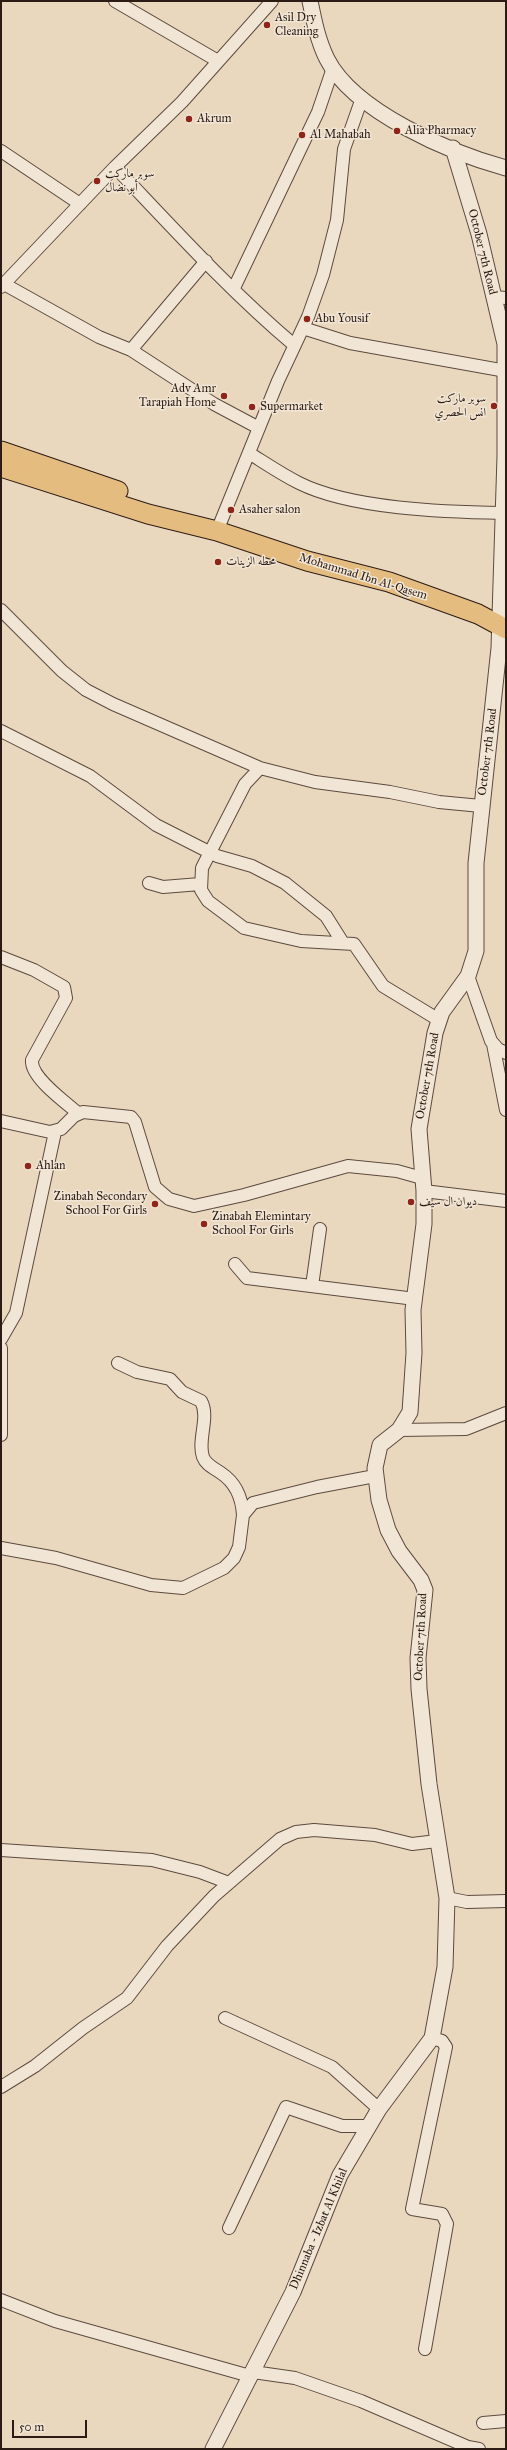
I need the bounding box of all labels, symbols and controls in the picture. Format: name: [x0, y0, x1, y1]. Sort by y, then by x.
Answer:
place label: Asil Dry Cleaning: [275, 11, 318, 39]
marker: Asil Dry Cleaning: [262, 20, 272, 30]
place label: Akrum: [197, 112, 232, 126]
marker: Akrum: [184, 114, 194, 124]
place label: Alia Pharmacy: [405, 124, 476, 138]
marker: Alia Pharmacy: [392, 126, 402, 136]
place label: Al Mahabah: [310, 128, 371, 142]
marker: Al Mahabah: [297, 130, 307, 140]
place label: سوبر ماركت أبو نضال: [105, 167, 154, 195]
marker: سوبر ماركت أبو نضال: [92, 176, 102, 186]
street label: October 7th Road: [464, 208, 500, 296]
place label: Abu Yousif: [315, 312, 369, 326]
marker: Abu Yousif: [302, 314, 312, 324]
place label: Adv Amr Tarapiah Home: [139, 382, 216, 410]
marker: Adv Amr Tarapiah Home: [219, 391, 229, 401]
place label: سوبر ماركت انس الحصري: [435, 392, 486, 420]
place label: Supermarket: [260, 400, 323, 414]
marker: سوبر ماركت انس الحصري: [489, 401, 499, 411]
marker: Supermarket: [247, 402, 257, 412]
place label: Asaher salon: [239, 503, 301, 517]
marker: Asaher salon: [226, 505, 236, 515]
street label: Mohammad Ibn Al-Qasem: [297, 551, 429, 603]
place label: محطه الزينات: [226, 555, 276, 569]
marker: محطه الزينات: [213, 557, 223, 567]
street label: October 7th Road: [475, 707, 501, 797]
street label: October 7th Road: [413, 1031, 443, 1121]
place label: Ahlan: [36, 1159, 66, 1173]
marker: Ahlan: [23, 1161, 33, 1171]
place label: Zinabah Secondary School For Girls: [54, 1190, 147, 1218]
place label: ديوان ال سيف: [419, 1195, 477, 1209]
marker: ديوان ال سيف: [406, 1197, 416, 1207]
marker: Zinabah Secondary School For Girls: [150, 1199, 160, 1209]
place label: Zinabah Elemintary School For Girls: [212, 1210, 311, 1238]
marker: Zinabah Elemintary School For Girls: [199, 1219, 209, 1229]
street label: October 7th Road: [412, 1593, 430, 1681]
street label: Dhinnaba - Izbat Al Khilal: [287, 2166, 351, 2292]
scale bar: [14, 2412, 89, 2438]
text: 50 m: [19, 2420, 44, 2434]

